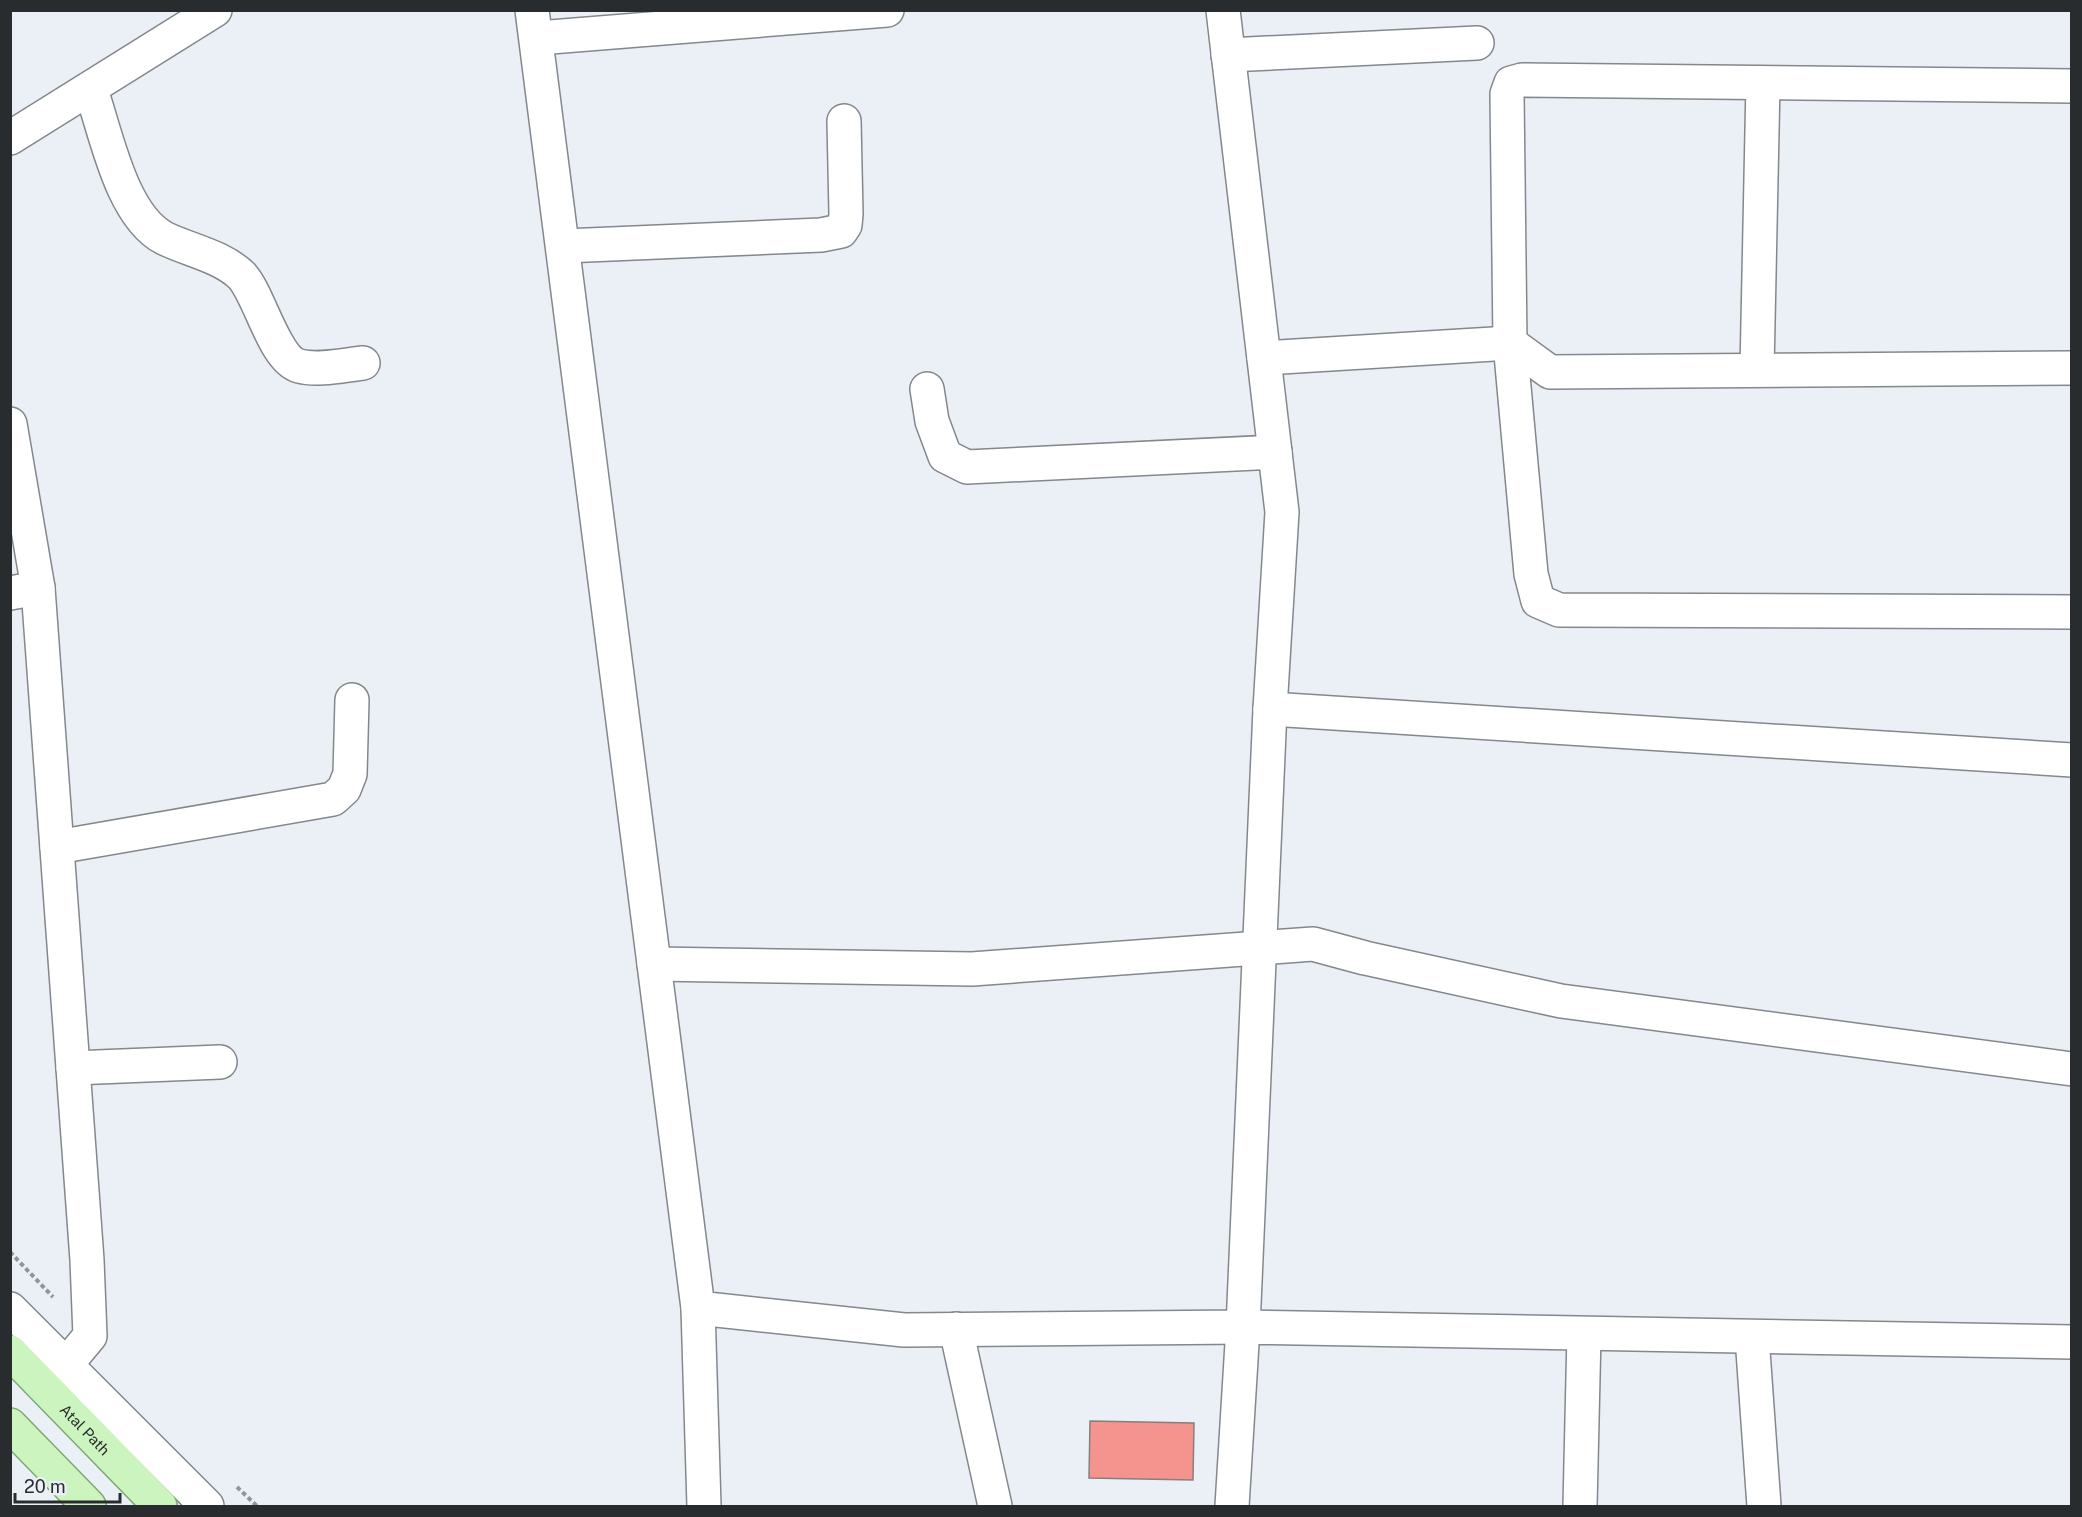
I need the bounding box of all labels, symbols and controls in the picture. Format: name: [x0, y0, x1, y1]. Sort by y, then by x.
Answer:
street label: Atal Path: [57, 1401, 114, 1458]
scale bar: [15, 1466, 120, 1504]
text: 20 m: [24, 1476, 66, 1497]

